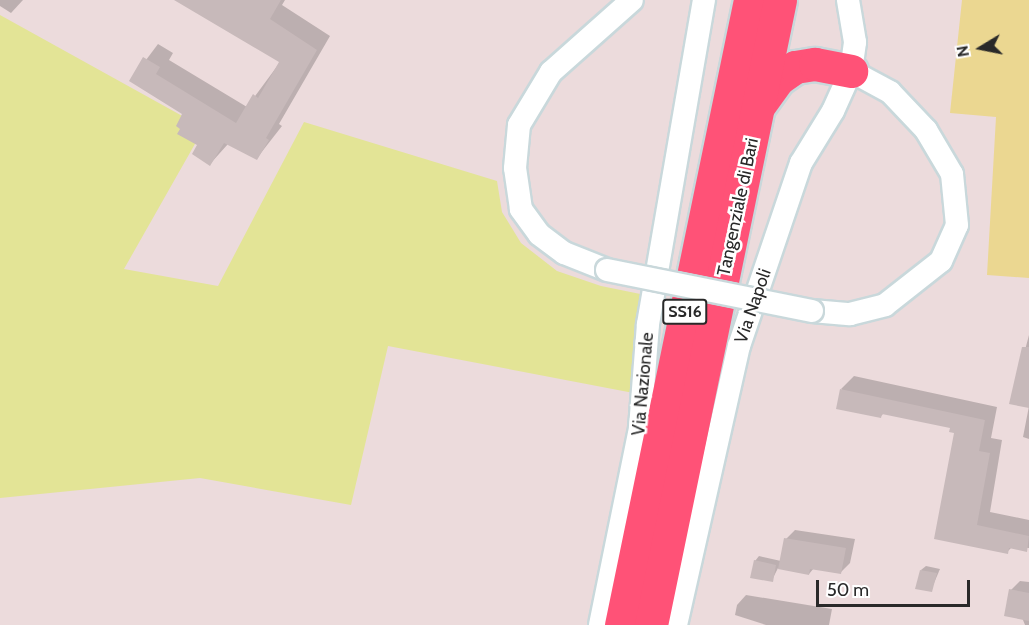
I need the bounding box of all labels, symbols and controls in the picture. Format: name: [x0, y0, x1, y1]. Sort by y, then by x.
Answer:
north arrow: [951, 18, 1011, 78]
text: N: [952, 44, 973, 58]
street label: Tangenziale di Bari: [713, 136, 763, 278]
street label: Via Napoli: [730, 266, 776, 346]
road number: SS16: [661, 299, 709, 325]
street label: Via Nazionale: [628, 331, 658, 437]
scale bar: [819, 568, 974, 606]
text: 50 m: [827, 579, 869, 601]

